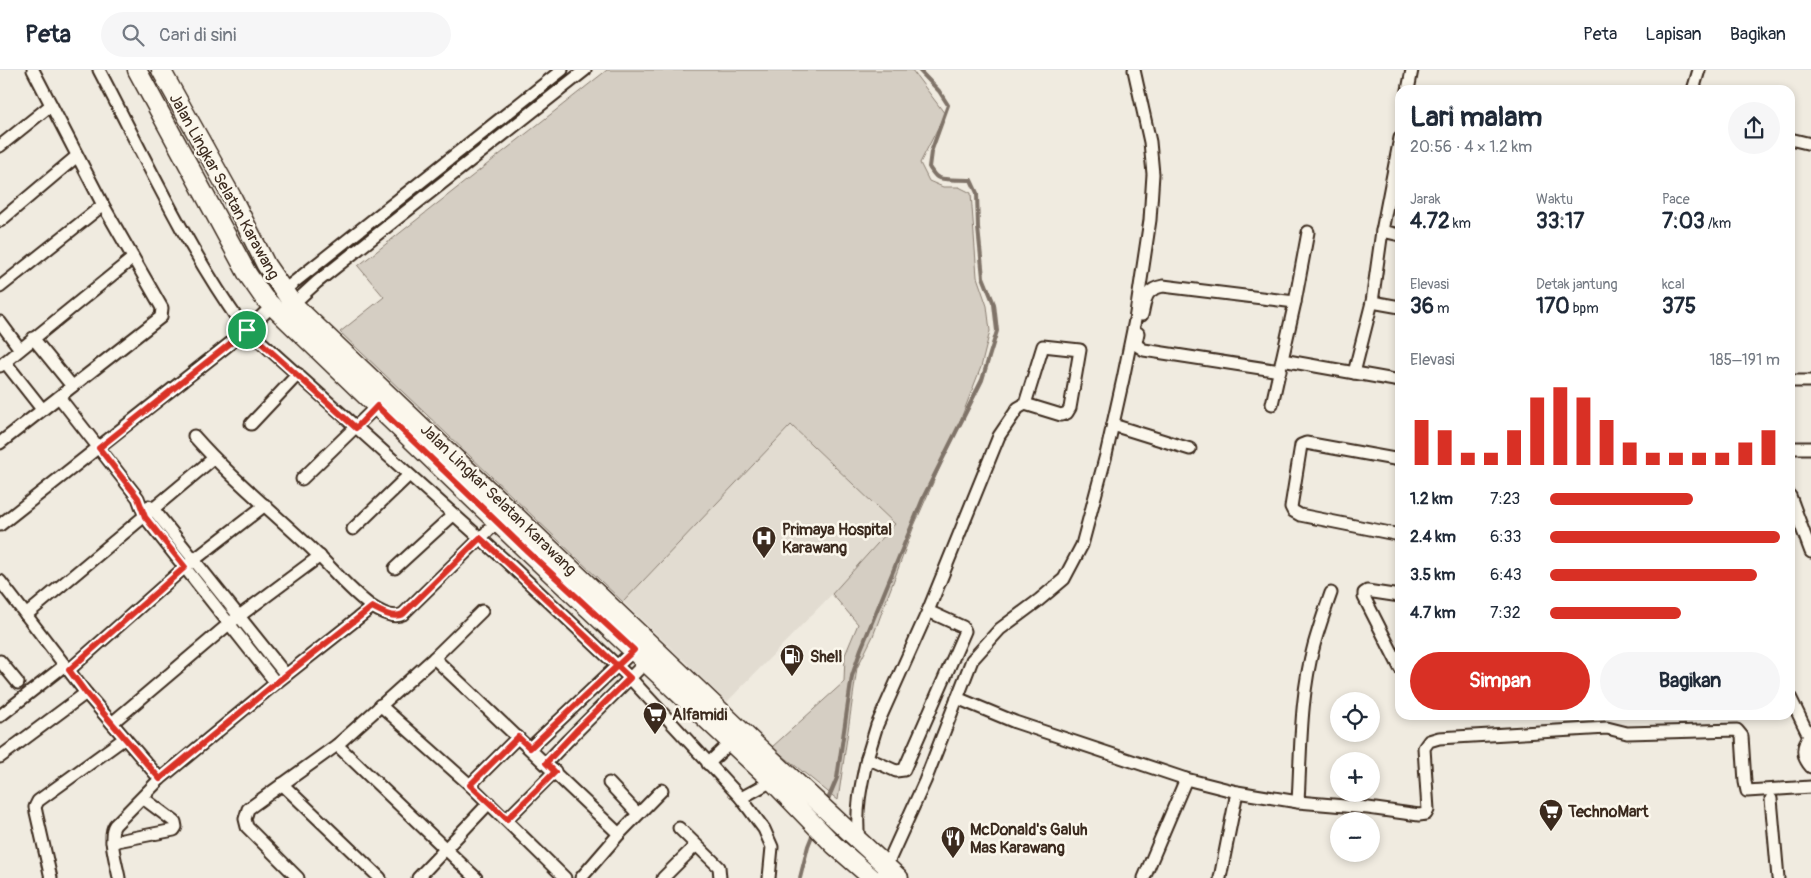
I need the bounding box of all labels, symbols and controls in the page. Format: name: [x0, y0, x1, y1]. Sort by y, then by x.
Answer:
search box: [101, 12, 451, 57]
text: Peta: [25, 20, 71, 49]
icon: search: [119, 21, 147, 49]
text: Cari di sini: [159, 23, 236, 47]
text: Peta: [1583, 23, 1617, 46]
text: Lapisan: [1645, 23, 1702, 46]
text: Bagikan: [1730, 23, 1786, 46]
street label: Jalan Lingkar Selatan Karawang: [165, 90, 284, 283]
text: Lari malam: [1410, 100, 1542, 135]
button: share: [1728, 102, 1780, 154]
text: 20:56 · 4 × 1.2 km: [1410, 137, 1532, 157]
text: Jarak: [1410, 191, 1441, 208]
text: Waktu: [1536, 191, 1573, 208]
text: Pace: [1662, 191, 1690, 208]
text: 4.72: [1410, 208, 1450, 235]
text: 33:17: [1536, 208, 1584, 235]
text: 7:03: [1662, 208, 1705, 235]
text: km: [1450, 215, 1471, 232]
text: /km: [1705, 215, 1731, 232]
text: Elevasi: [1410, 276, 1449, 293]
text: Detak jantung: [1536, 276, 1617, 293]
text: kcal: [1662, 276, 1685, 293]
text: 36: [1410, 293, 1434, 320]
text: 170: [1536, 293, 1570, 320]
text: 375: [1662, 293, 1696, 320]
text: m: [1434, 300, 1449, 317]
text: bpm: [1570, 300, 1599, 317]
pin: [226, 309, 268, 351]
icon: arrive: [233, 316, 261, 344]
text: Elevasi: [1410, 350, 1455, 370]
text: 185–191 m: [1709, 350, 1780, 370]
street label: Jalan Lingkar Selatan Karawang: [416, 420, 581, 580]
text: 1.2 km: [1410, 489, 1453, 509]
text: 7:23: [1490, 489, 1520, 509]
place label: Primaya Hospital Karawang: [782, 520, 892, 558]
hospital icon: Primaya Hospital Karawang: [751, 525, 777, 559]
text: 2.4 km: [1410, 527, 1456, 547]
text: 6:33: [1490, 527, 1521, 547]
text: 3.5 km: [1410, 565, 1455, 585]
text: 6:43: [1490, 565, 1522, 585]
text: 4.7 km: [1410, 603, 1456, 623]
text: 7:32: [1490, 603, 1521, 623]
fuel station icon: Shell: [779, 643, 805, 677]
place label: Shell: [810, 647, 843, 667]
button: Simpan: [1410, 652, 1590, 710]
button: Bagikan: [1600, 652, 1780, 710]
map controls: [1330, 692, 1380, 862]
button: locate: [1330, 692, 1380, 742]
supermarket icon: Alfamidi: [642, 701, 668, 735]
place label: Alfamidi: [672, 705, 727, 725]
button: +: [1330, 752, 1380, 802]
supermarket icon: TechnoMart: [1538, 798, 1564, 832]
place label: TechnoMart: [1567, 802, 1649, 822]
button: −: [1330, 812, 1380, 862]
place label: McDonald's Galuh Mas Karawang: [970, 820, 1088, 858]
restaurant icon: McDonald's Galuh Mas Karawang: [940, 825, 966, 859]

